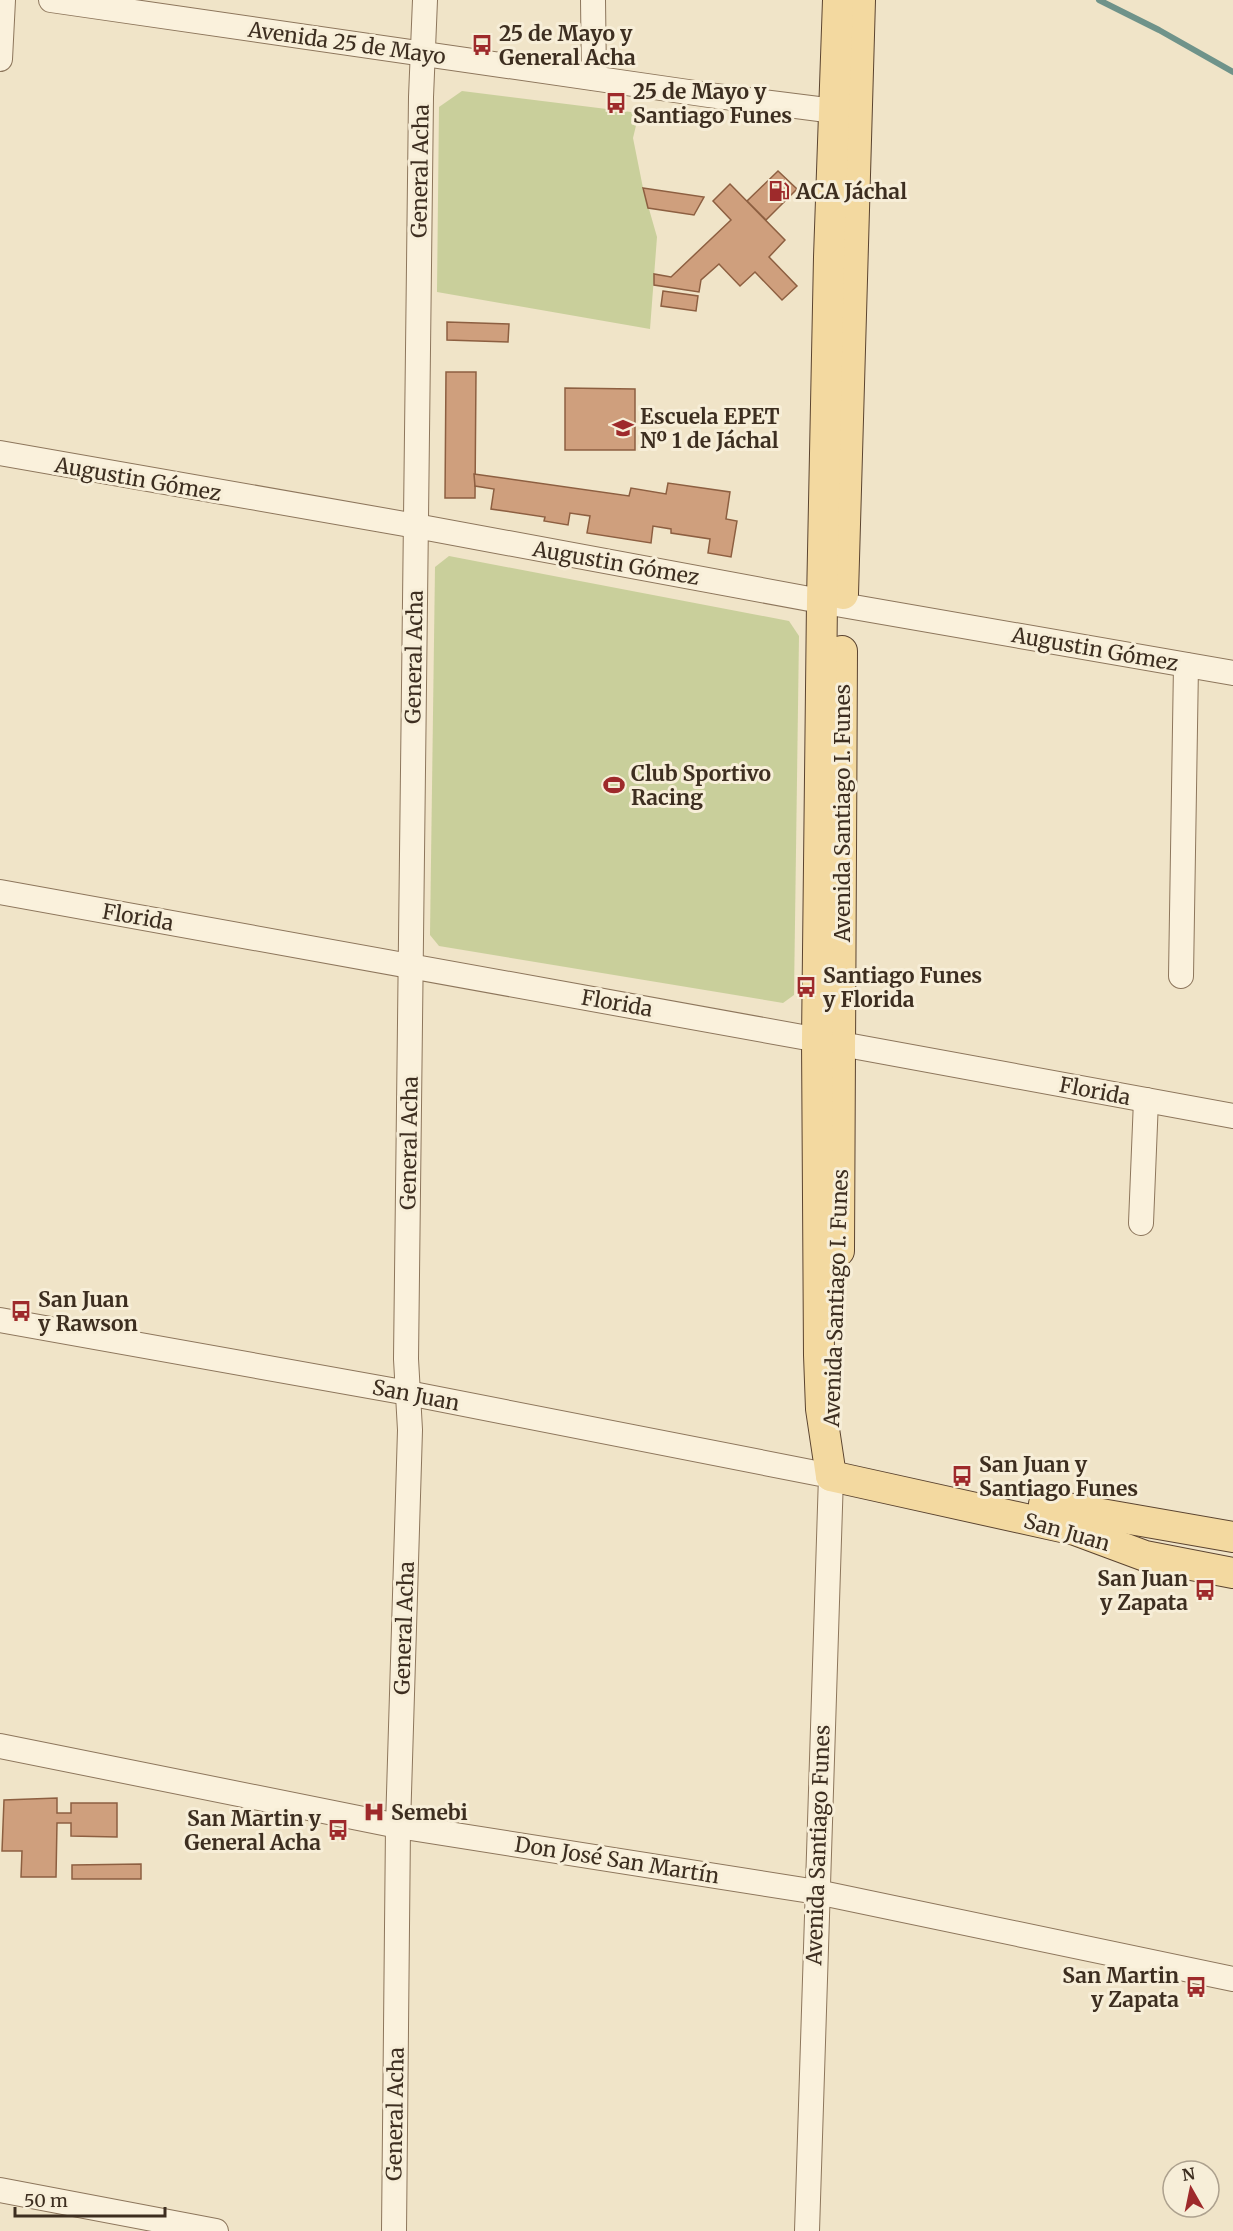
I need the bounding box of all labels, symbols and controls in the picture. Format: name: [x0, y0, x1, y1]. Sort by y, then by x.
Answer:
street label: Avenida 25 de Mayo: [245, 16, 448, 70]
place label: 25 de Mayo y General Acha: [499, 20, 636, 71]
bus stop icon: 25 de Mayo y General Acha: [470, 33, 494, 57]
place label: 25 de Mayo y Santiago Funes: [633, 78, 792, 129]
bus stop icon: 25 de Mayo y Santiago Funes: [604, 91, 628, 115]
street label: General Acha: [405, 104, 435, 238]
place label: ACA Jáchal: [795, 178, 907, 205]
fuel station icon: ACA Jáchal: [767, 179, 791, 203]
place label: Escuela EPET Nº 1 de Jáchal: [640, 403, 780, 454]
school or university icon: Escuela EPET Nº 1 de Jáchal: [611, 416, 635, 440]
street label: Augustin Gómez: [52, 451, 223, 507]
street label: Augustin Gómez: [530, 535, 701, 591]
street label: General Acha: [399, 590, 429, 724]
street label: Augustin Gómez: [1009, 621, 1180, 677]
street label: Avenida Santiago I. Funes: [829, 684, 856, 943]
place label: Club Sportivo Racing: [631, 760, 771, 811]
sports icon: Club Sportivo Racing: [602, 773, 626, 797]
street label: Florida: [100, 897, 176, 937]
place label: Santiago Funes y Florida: [823, 962, 982, 1013]
bus stop icon: Santiago Funes y Florida: [794, 975, 818, 999]
street label: Florida: [579, 983, 655, 1023]
street label: Florida: [1057, 1071, 1133, 1111]
street label: General Acha: [394, 1076, 424, 1210]
street label: Avenida Santiago I. Funes: [818, 1169, 854, 1428]
place label: San Juan y Rawson: [38, 1286, 138, 1337]
bus stop icon: San Juan y Rawson: [9, 1299, 33, 1323]
street label: San Juan: [370, 1373, 462, 1417]
place label: San Juan y Santiago Funes: [979, 1451, 1138, 1502]
bus stop icon: San Juan y Santiago Funes: [950, 1464, 974, 1488]
street label: San Juan: [1021, 1507, 1113, 1557]
street label: General Acha: [388, 1561, 420, 1695]
place label: San Juan y Zapata: [1097, 1565, 1188, 1616]
bus stop icon: San Juan y Zapata: [1193, 1578, 1217, 1602]
street label: Avenida Santiago Funes: [800, 1724, 836, 1967]
place label: Semebi: [391, 1799, 468, 1826]
hospital icon: Semebi: [362, 1800, 386, 1824]
place label: San Martin y General Acha: [184, 1805, 322, 1856]
bus stop icon: San Martin y General Acha: [326, 1818, 350, 1842]
street label: Don José San Martín: [513, 1830, 721, 1890]
place label: San Martin y Zapata: [1062, 1962, 1179, 2013]
bus stop icon: San Martin y Zapata: [1184, 1975, 1208, 1999]
street label: General Acha: [380, 2047, 410, 2181]
north arrow: [1161, 2159, 1221, 2219]
text: N: [1181, 2163, 1197, 2185]
scale bar: [15, 2180, 165, 2218]
text: 50 m: [24, 2189, 68, 2212]

